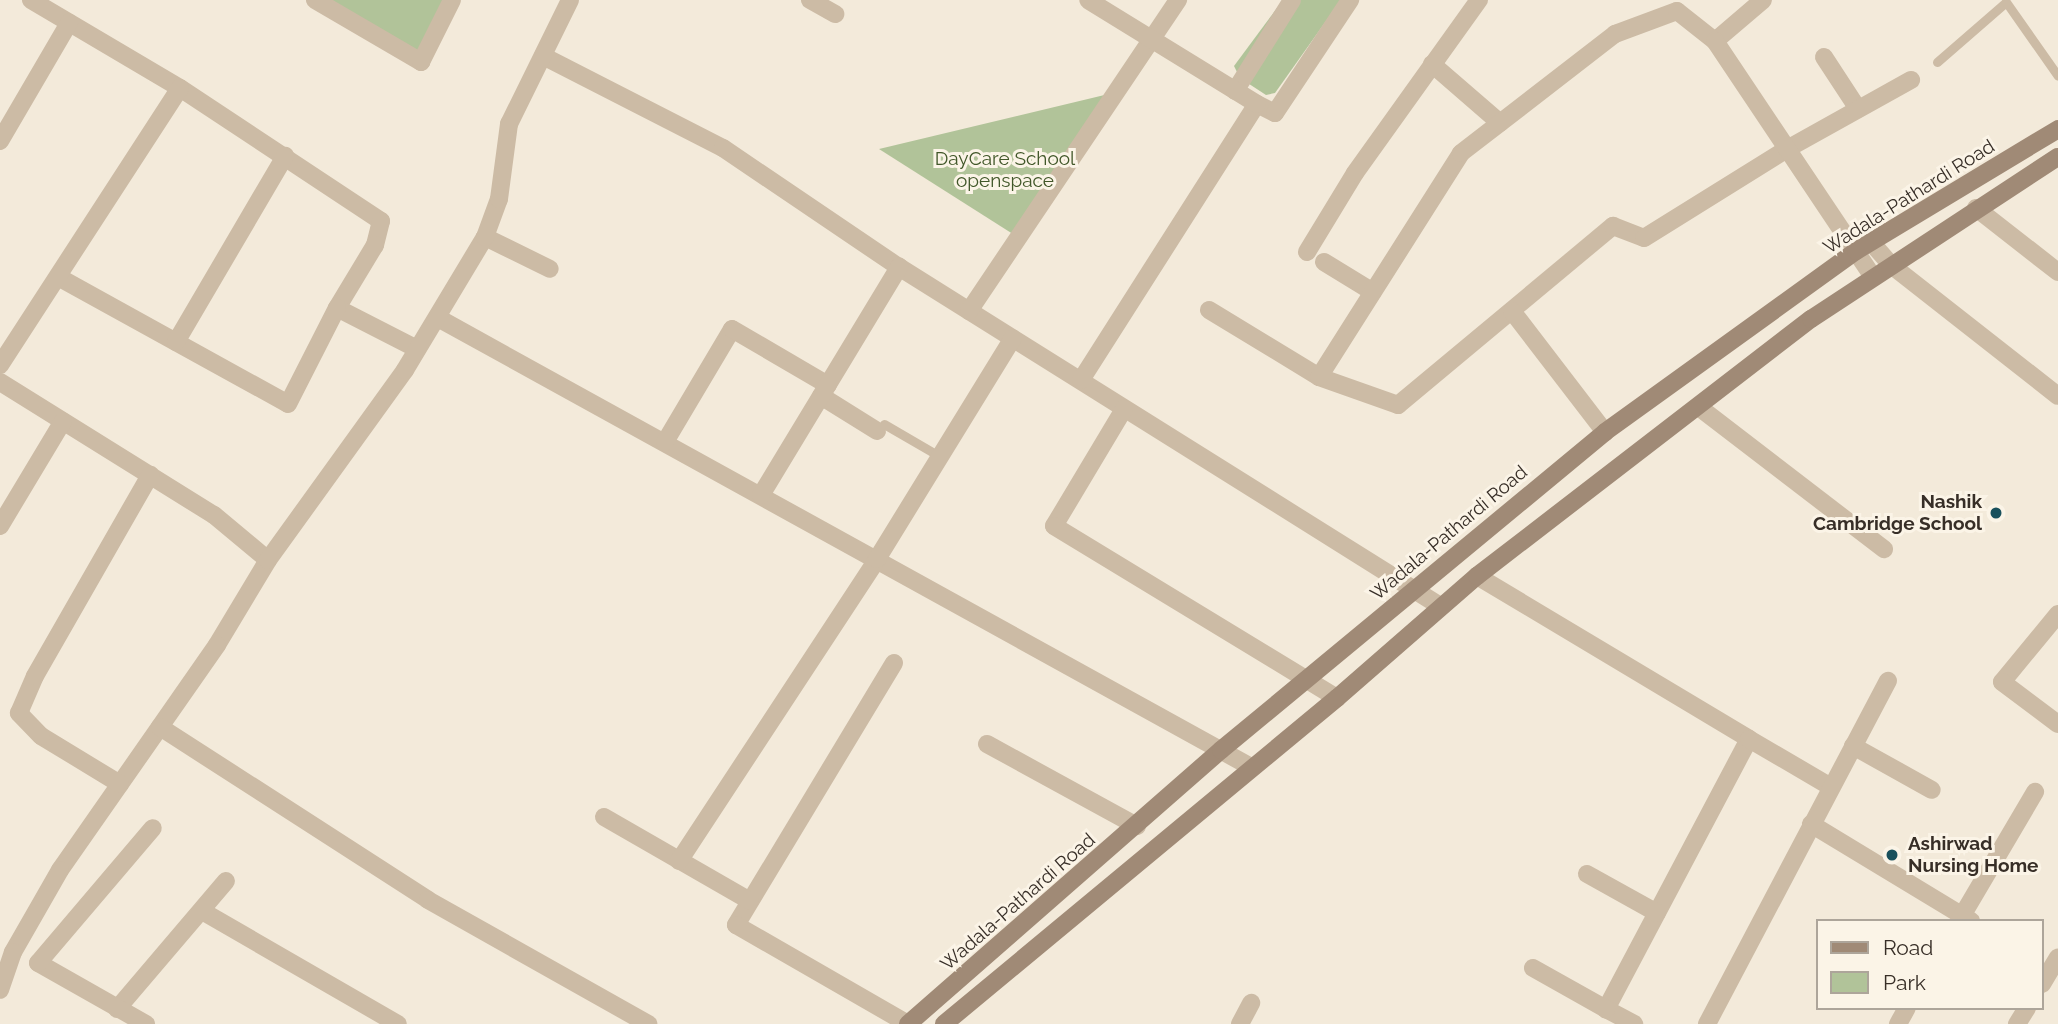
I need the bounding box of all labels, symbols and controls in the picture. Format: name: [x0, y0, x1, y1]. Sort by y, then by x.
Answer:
street label: Wadala-Pathardi Road: [1819, 135, 1999, 259]
park label: DayCare School openspace: [935, 148, 1075, 192]
street label: Wadala-Pathardi Road: [1366, 461, 1532, 605]
place label: Nashik Cambridge School: [1813, 491, 1982, 535]
marker: Nashik Cambridge School: [1988, 505, 2004, 521]
street label: Wadala-Pathardi Road: [936, 829, 1100, 975]
place label: Ashirwad Nursing Home: [1908, 833, 2038, 877]
marker: Ashirwad Nursing Home: [1882, 845, 1902, 865]
legend: [1816, 919, 2044, 1010]
text: Road: [1883, 935, 1933, 960]
text: Park: [1883, 970, 1926, 995]

